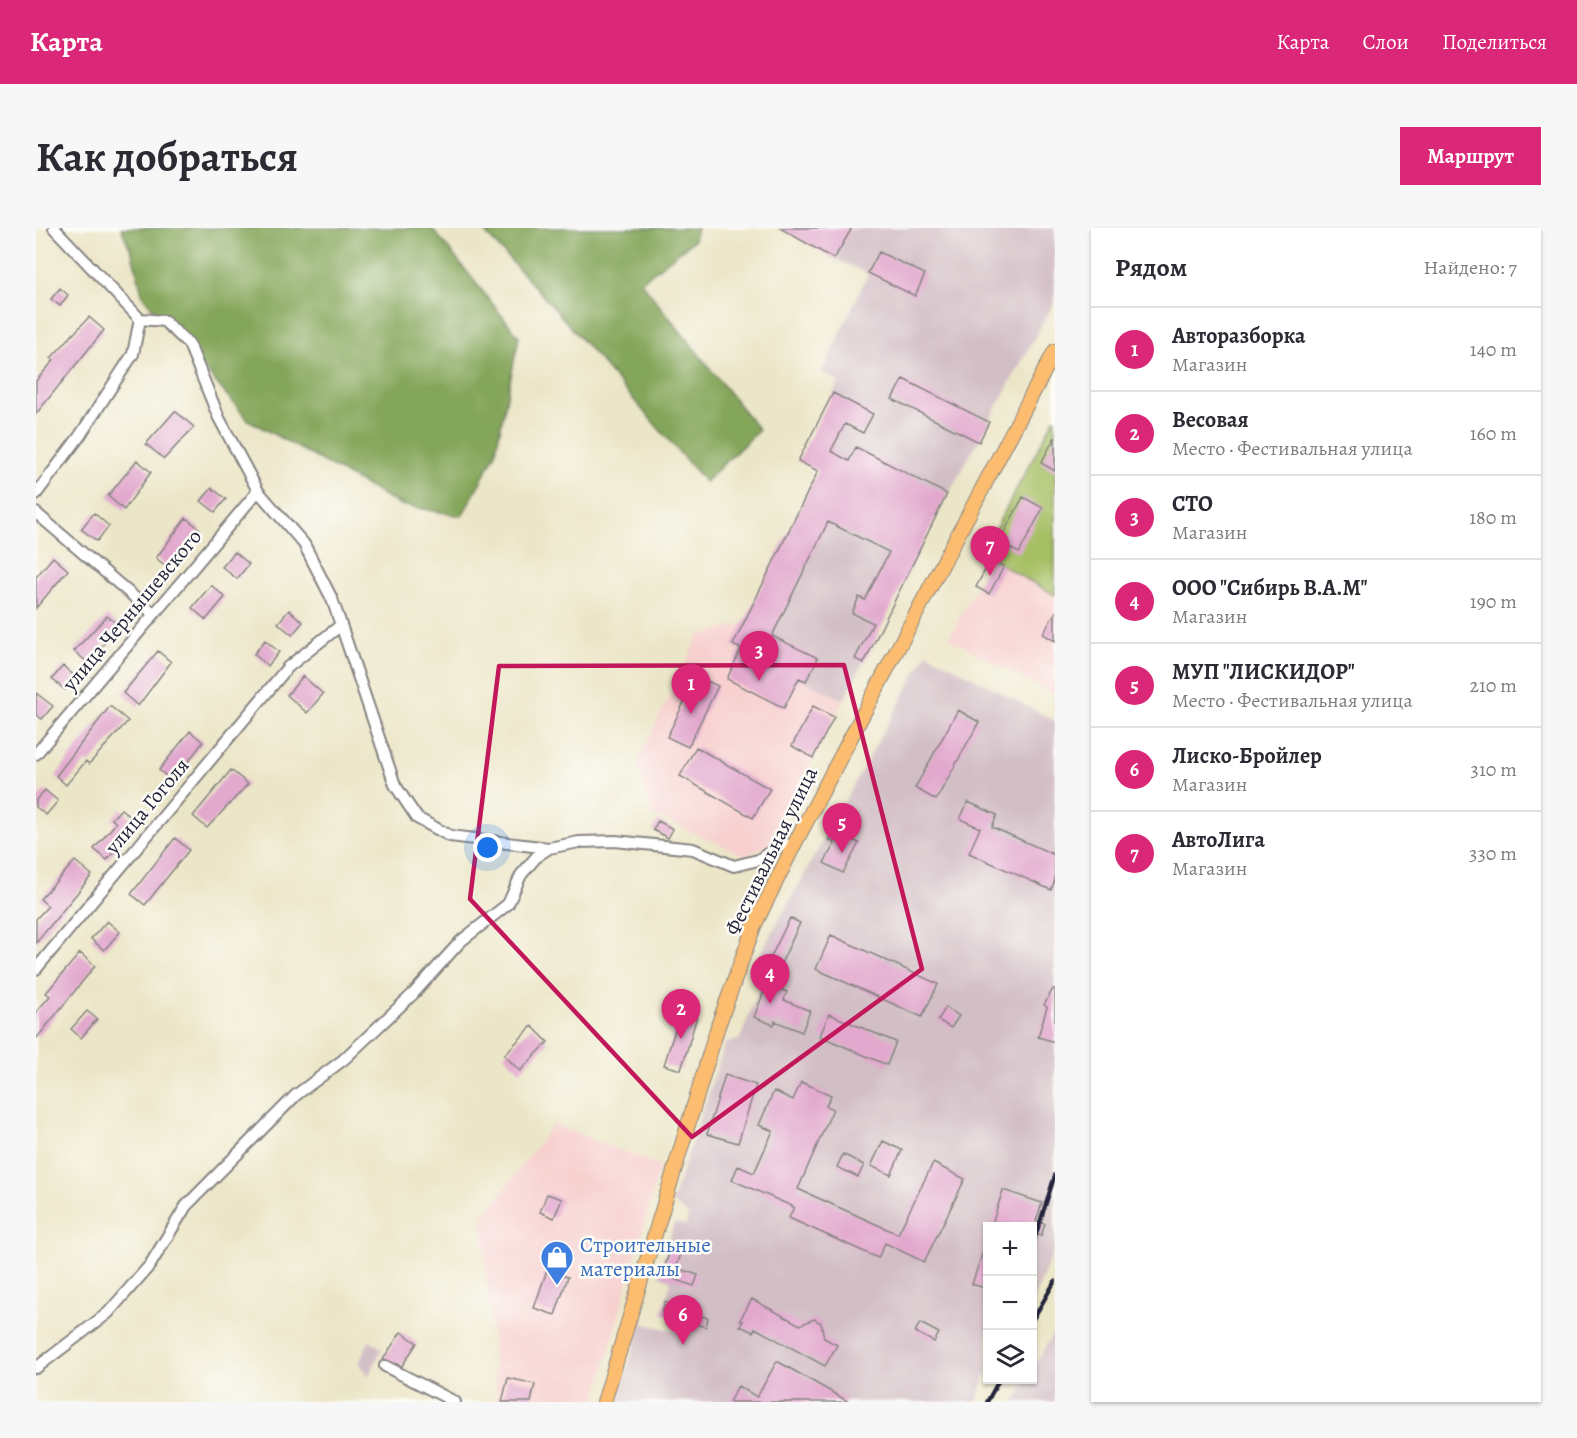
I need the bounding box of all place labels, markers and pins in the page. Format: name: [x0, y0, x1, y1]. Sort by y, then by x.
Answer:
pin: 7: [970, 526, 1010, 576]
pin: 3: [740, 632, 778, 681]
pin: 1: [672, 664, 710, 714]
pin: 5: [822, 804, 862, 853]
pin: 4: [750, 954, 790, 1004]
pin: 2: [662, 990, 700, 1039]
place label: Строительные материалы: [580, 1231, 711, 1283]
shop icon: Строительные материалы: [539, 1239, 575, 1286]
pin: 6: [664, 1296, 702, 1345]

